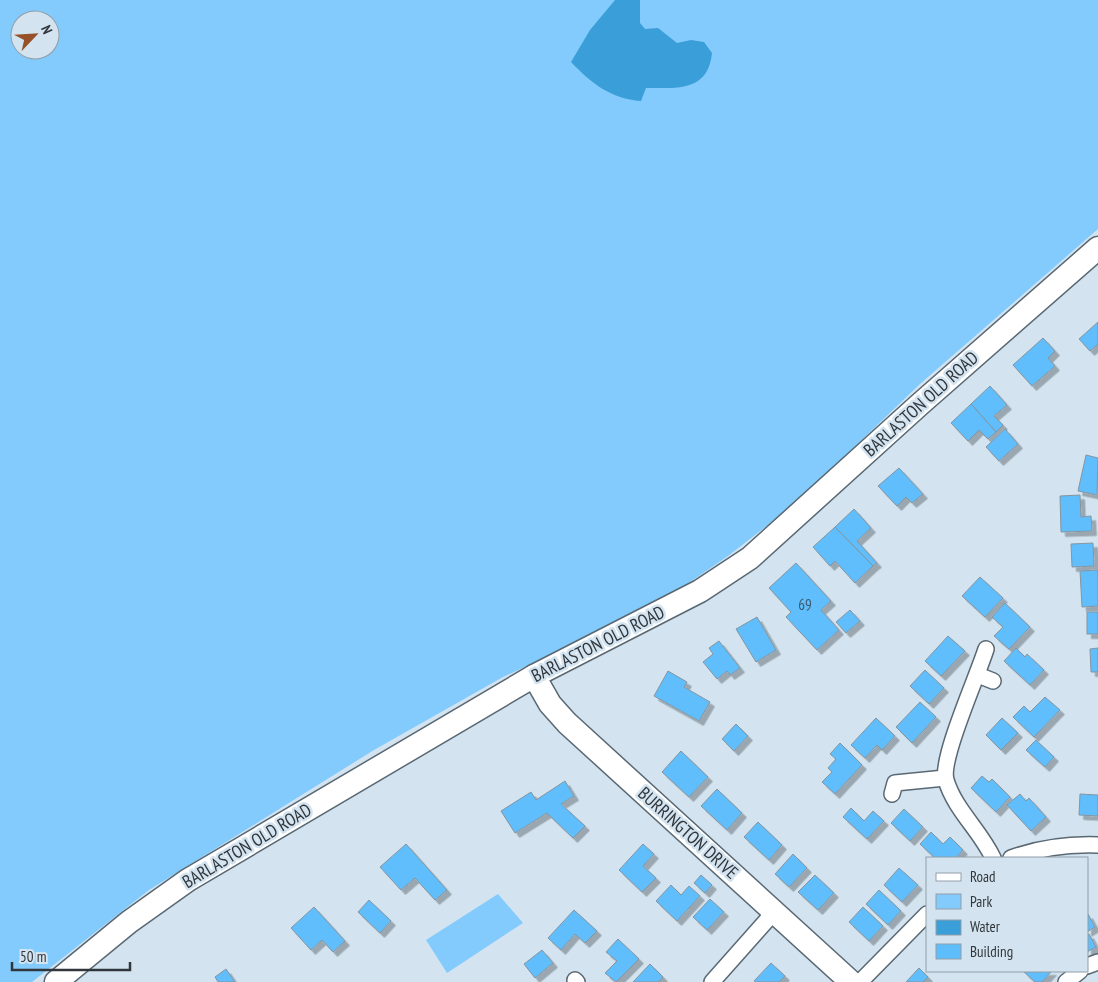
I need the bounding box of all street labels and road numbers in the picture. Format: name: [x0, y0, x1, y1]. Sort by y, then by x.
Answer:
street label: BARLASTON OLD ROAD: [859, 346, 983, 461]
street label: BARLASTON OLD ROAD: [527, 600, 668, 687]
street label: BURRINGTON DRIVE: [633, 782, 743, 884]
street label: BARLASTON OLD ROAD: [178, 798, 315, 893]

